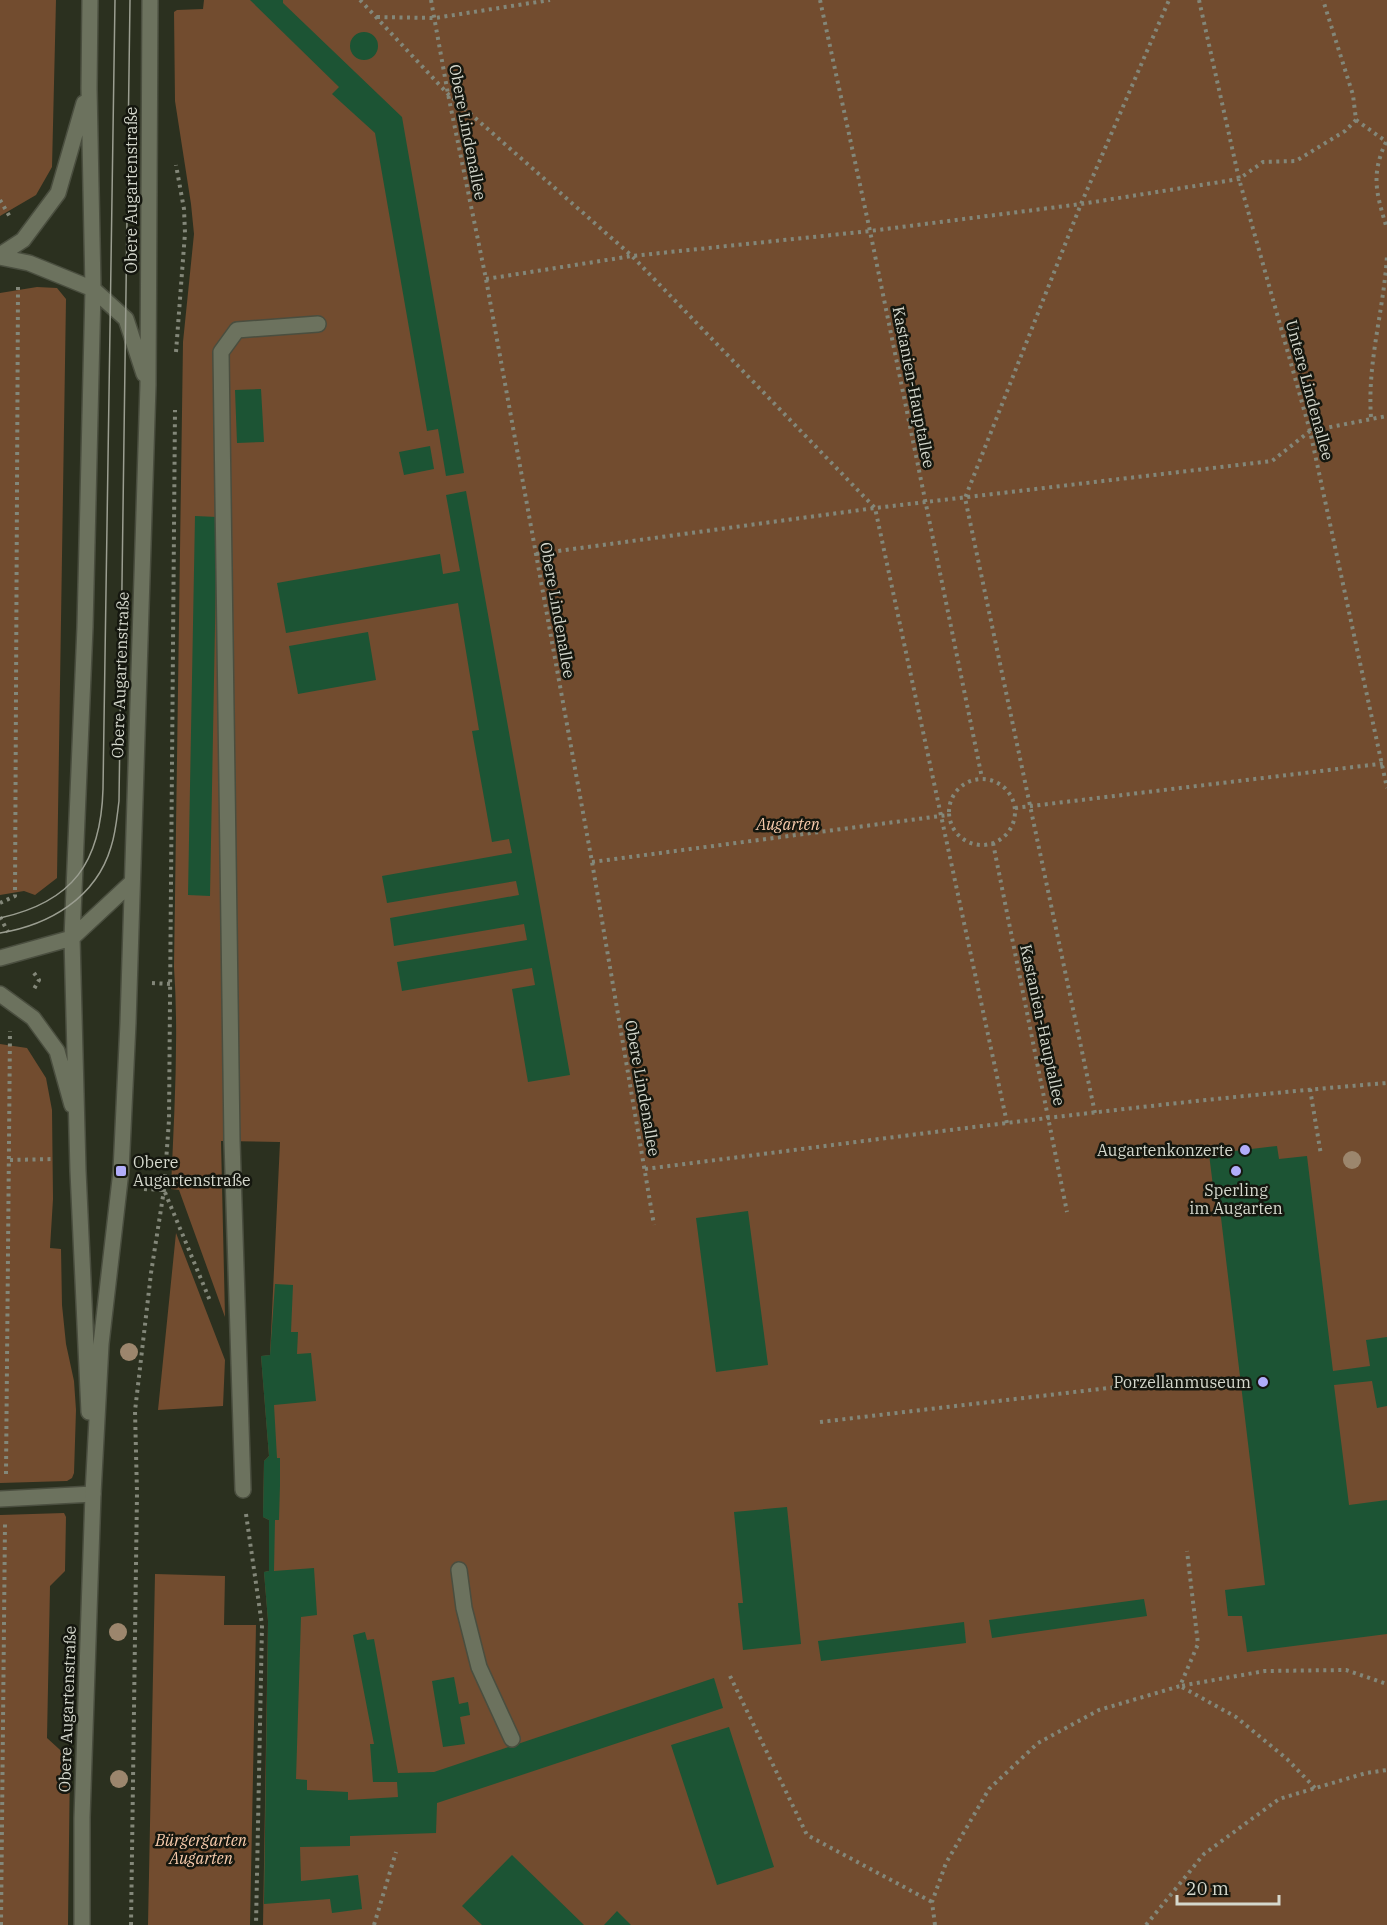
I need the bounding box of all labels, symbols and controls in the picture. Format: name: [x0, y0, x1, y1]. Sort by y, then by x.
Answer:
street label: Obere Lindenallee: [445, 62, 491, 202]
street label: Obere Augartenstraße: [121, 107, 141, 273]
street label: Kastanien-Hauptallee: [889, 304, 939, 470]
street label: Untere Lindenallee: [1282, 318, 1338, 462]
street label: Obere Lindenallee: [536, 540, 580, 680]
street label: Obere Augartenstraße: [107, 591, 133, 759]
park label: Augarten: [755, 814, 820, 834]
street label: Kastanien-Hauptallee: [1016, 943, 1070, 1107]
street label: Obere Lindenallee: [621, 1018, 665, 1158]
place label: Augartenkonzerte: [1097, 1140, 1233, 1160]
marker: Augartenkonzerte: [1238, 1143, 1252, 1157]
place label: Obere Augartenstraße: [133, 1152, 251, 1190]
marker: Obere Augartenstraße: [114, 1164, 128, 1178]
marker: Sperling im Augarten: [1229, 1164, 1243, 1178]
place label: Sperling im Augarten: [1189, 1180, 1283, 1218]
place label: Porzellanmuseum: [1113, 1372, 1251, 1392]
marker: Porzellanmuseum: [1256, 1375, 1270, 1389]
street label: Obere Augartenstraße: [54, 1625, 80, 1793]
park label: Bürgergarten Augarten: [154, 1830, 247, 1868]
scale bar: [1177, 1868, 1279, 1906]
text: 20 m: [1186, 1877, 1229, 1900]

